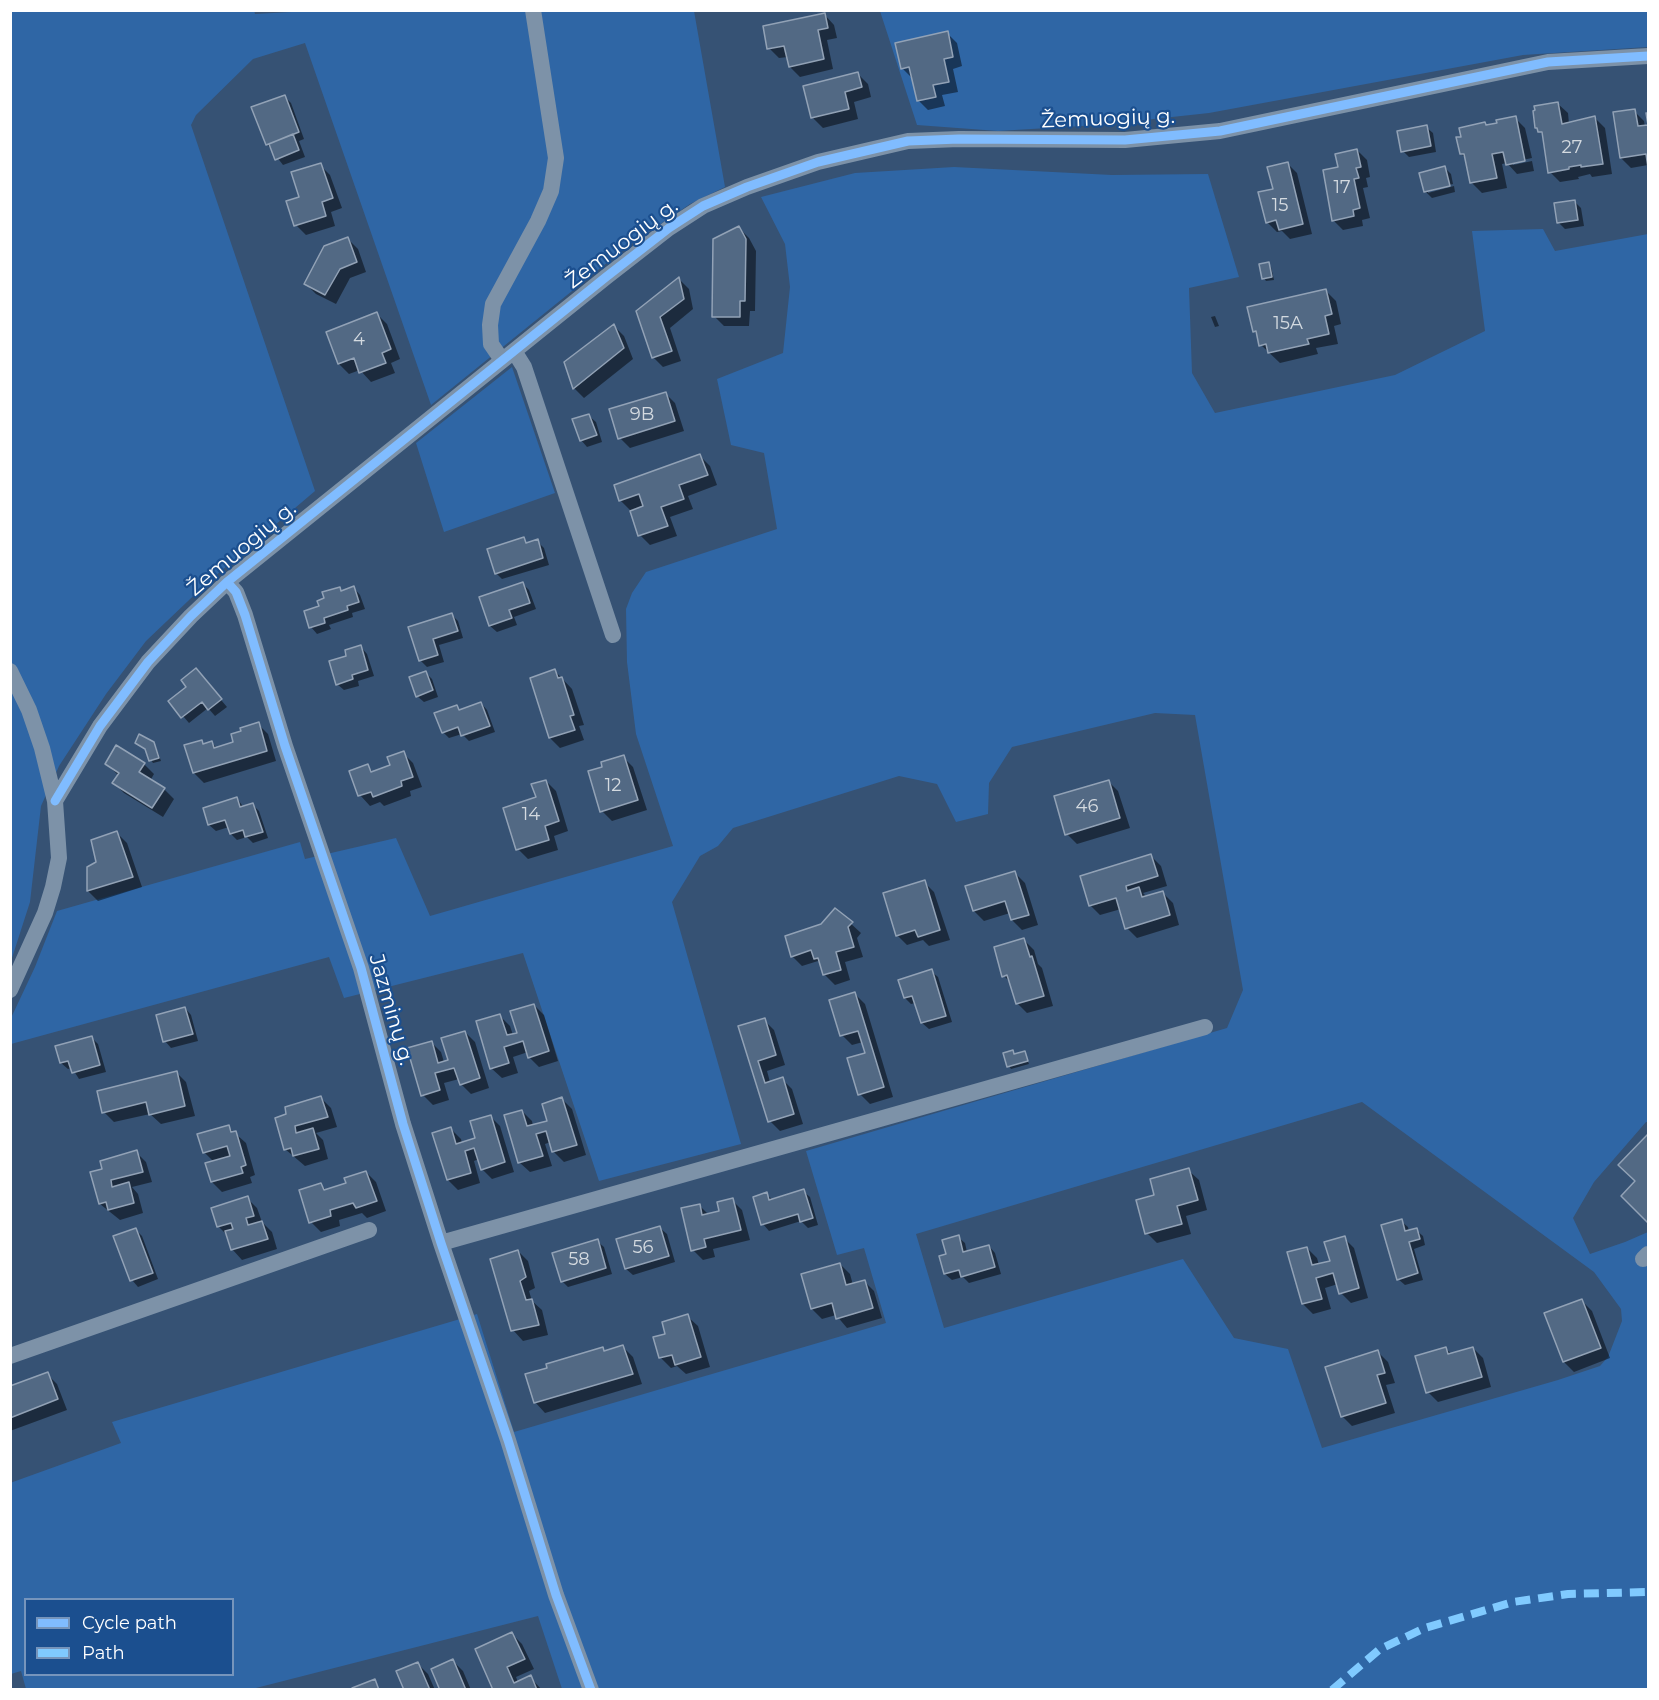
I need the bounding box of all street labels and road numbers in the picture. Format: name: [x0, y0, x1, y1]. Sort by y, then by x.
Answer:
street label: Žemuogių g.: [1041, 104, 1175, 134]
street label: Žemuogių g.: [561, 194, 683, 294]
street label: Žemuogių g.: [183, 496, 301, 602]
street label: Jazminų g.: [363, 952, 419, 1068]

